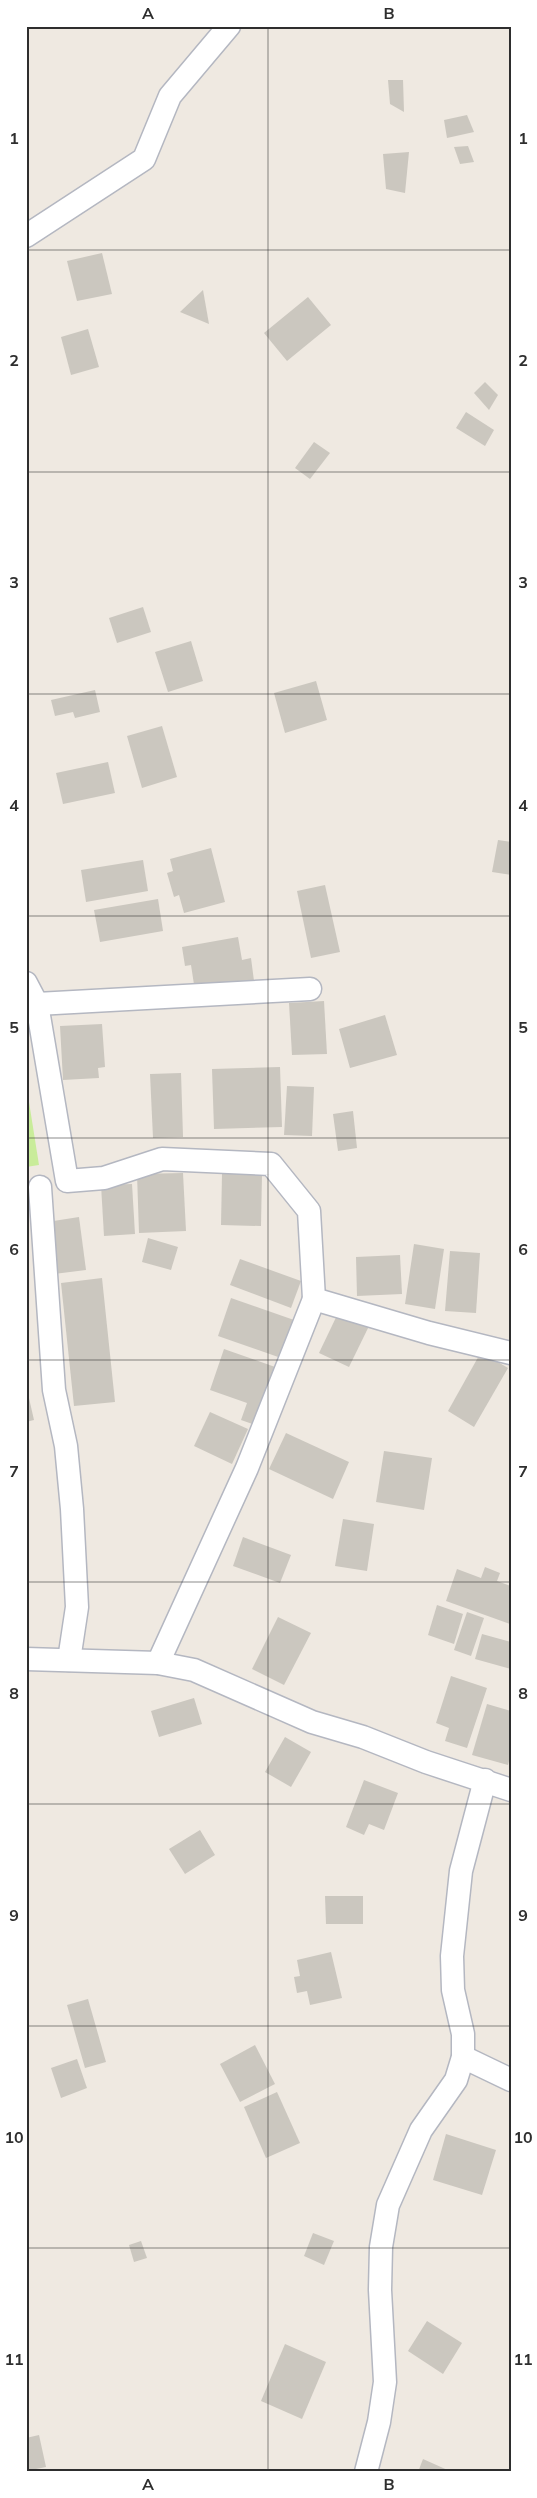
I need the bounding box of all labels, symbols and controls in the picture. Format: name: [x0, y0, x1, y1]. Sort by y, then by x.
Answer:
text: A: [142, 3, 154, 23]
text: B: [383, 3, 395, 23]
text: 1: [9, 128, 19, 148]
text: 1: [518, 128, 528, 148]
text: 2: [9, 350, 19, 370]
text: 2: [518, 350, 528, 370]
text: 3: [9, 572, 19, 592]
text: 3: [518, 572, 528, 592]
text: 4: [9, 795, 19, 815]
text: 4: [518, 795, 528, 815]
text: 5: [9, 1017, 19, 1037]
text: 5: [518, 1017, 528, 1037]
text: 6: [9, 1239, 19, 1259]
text: 6: [518, 1239, 528, 1259]
text: 7: [9, 1461, 19, 1481]
text: 7: [518, 1461, 528, 1481]
text: 8: [9, 1683, 19, 1703]
text: 8: [518, 1683, 528, 1703]
text: 9: [9, 1905, 19, 1925]
text: 9: [518, 1905, 528, 1925]
text: 10: [4, 2127, 24, 2147]
text: 10: [513, 2127, 533, 2147]
text: 11: [4, 2349, 24, 2369]
text: 11: [513, 2349, 533, 2369]
text: A: [142, 2474, 154, 2494]
text: B: [383, 2474, 395, 2494]

